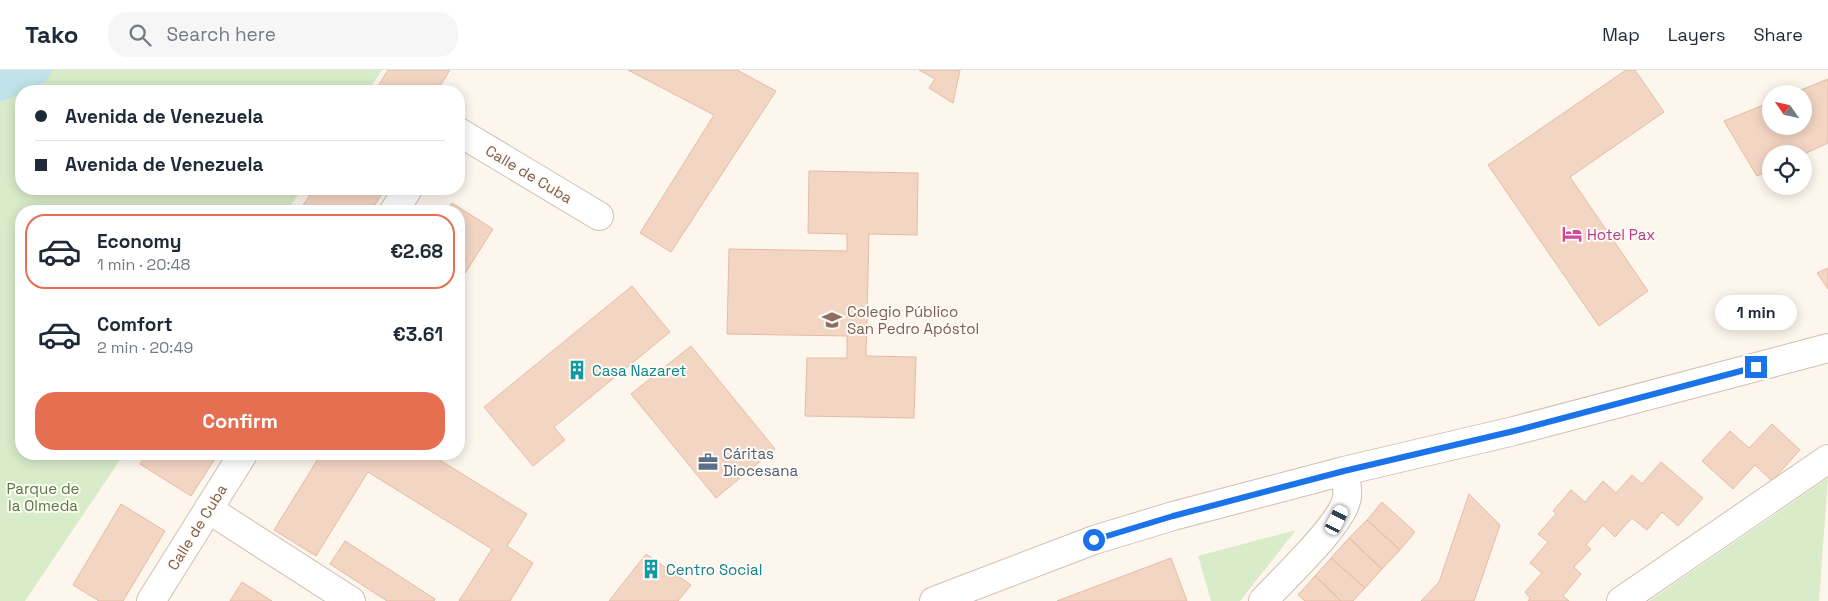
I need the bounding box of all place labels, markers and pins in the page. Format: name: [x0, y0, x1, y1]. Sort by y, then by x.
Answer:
hotel icon: Hotel Pax: [1561, 223, 1583, 245]
place label: Hotel Pax: [1587, 225, 1655, 244]
place label: Colegio Público San Pedro Apóstol: [847, 302, 979, 338]
school or university icon: Colegio Público San Pedro Apóstol: [821, 309, 843, 331]
building icon: Casa Nazaret: [566, 359, 588, 381]
place label: Casa Nazaret: [592, 361, 686, 380]
place label: Cáritas Diocesana: [723, 444, 798, 480]
office icon: Cáritas Diocesana: [697, 451, 719, 473]
building icon: Centro Social: [640, 558, 662, 580]
place label: Centro Social: [666, 560, 762, 579]

